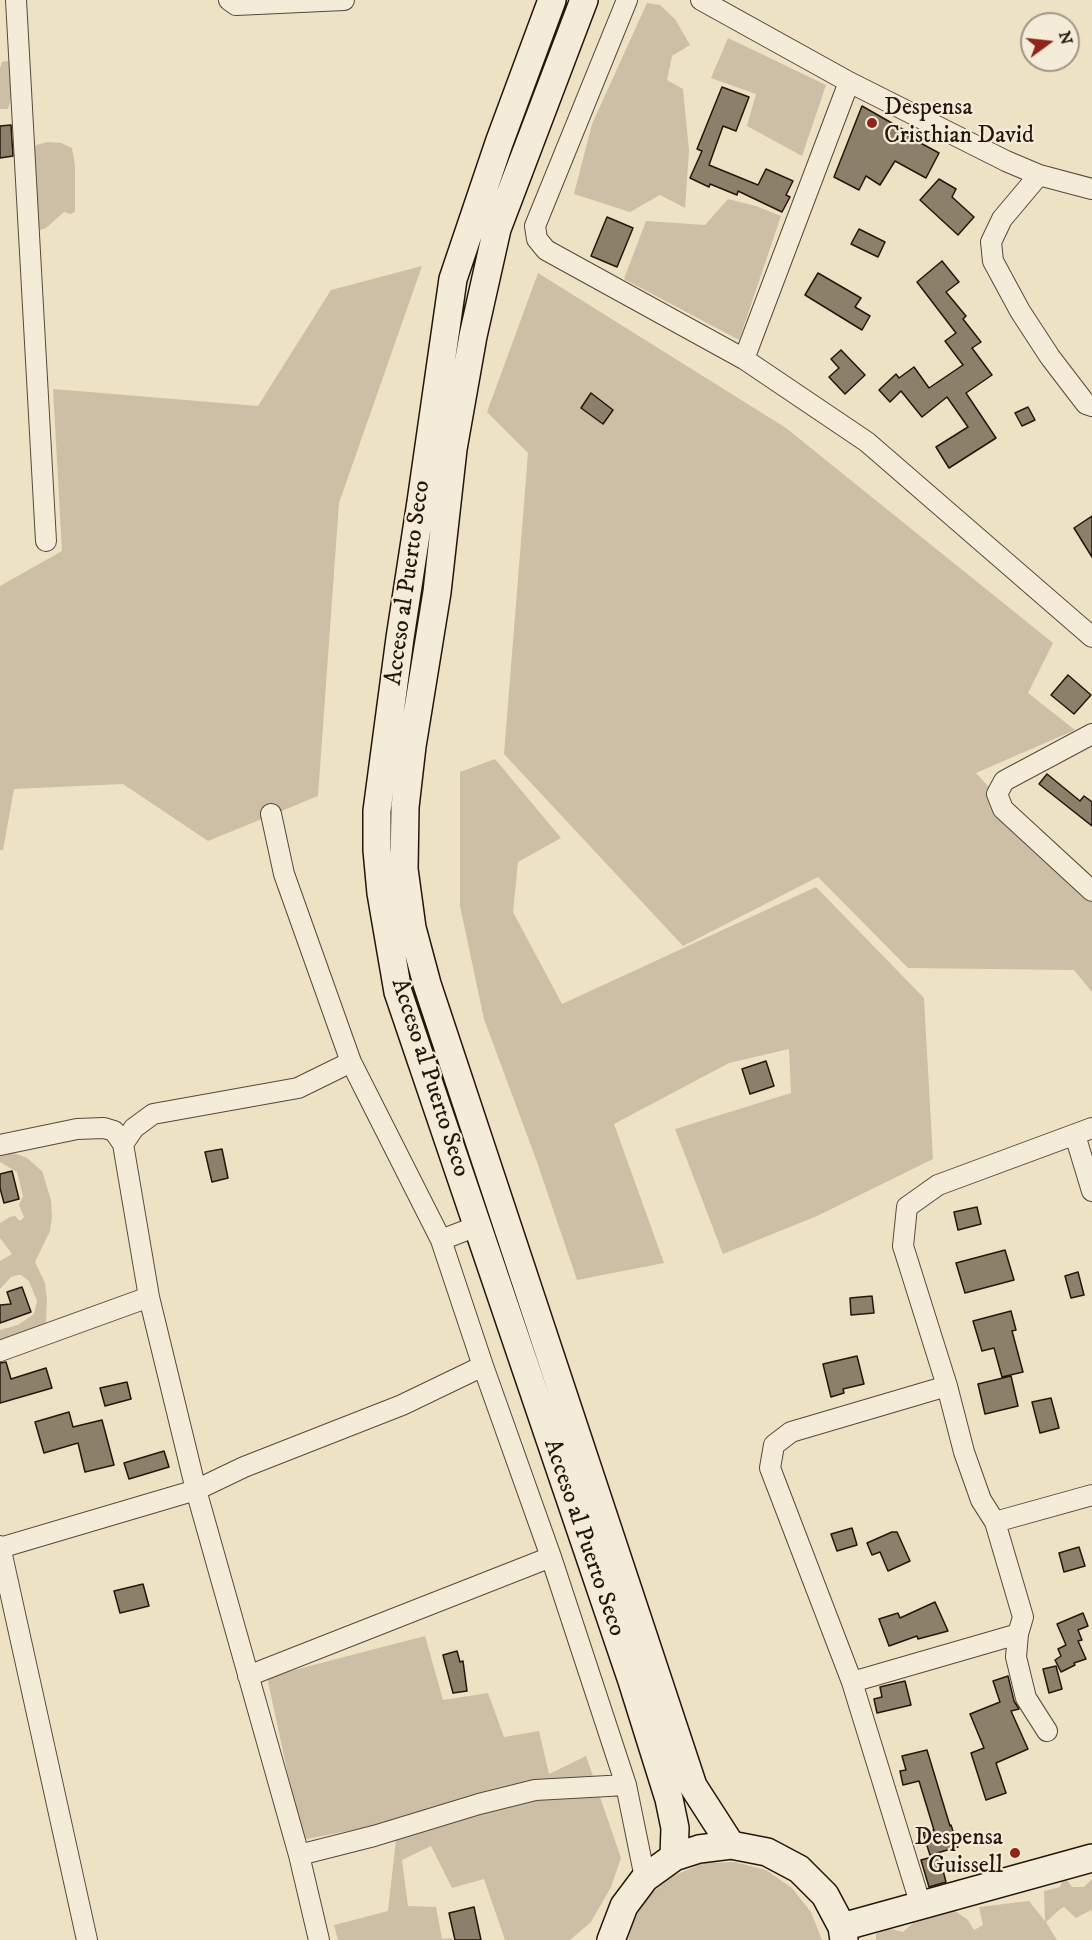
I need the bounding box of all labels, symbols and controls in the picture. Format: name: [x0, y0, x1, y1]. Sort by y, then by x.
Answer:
north arrow: [1020, 12, 1080, 72]
text: N: [1054, 29, 1077, 47]
place label: Despensa Cristhian David: [884, 95, 1034, 151]
marker: Despensa Cristhian David: [865, 116, 879, 130]
street label: Acceso al Puerto Seco: [380, 479, 438, 687]
street label: Acceso al Puerto Seco: [383, 975, 475, 1181]
street label: Acceso al Puerto Seco: [536, 1436, 630, 1640]
place label: Despensa Guissell: [914, 1825, 1003, 1881]
marker: Despensa Guissell: [1008, 1846, 1022, 1860]

